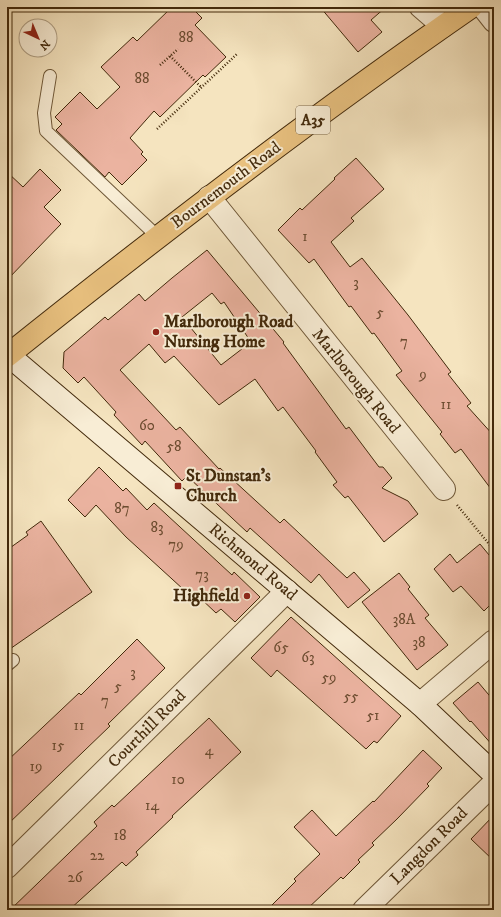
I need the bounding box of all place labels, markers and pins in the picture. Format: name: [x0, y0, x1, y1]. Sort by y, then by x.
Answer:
place label: Marlborough Road Nursing Home: [164, 311, 294, 353]
marker: Marlborough Road Nursing Home: [151, 327, 161, 337]
place label: St Dunstan's Church: [186, 465, 271, 507]
marker: St Dunstan's Church: [173, 481, 183, 491]
place label: Highfield: [173, 585, 240, 607]
marker: Highfield: [242, 591, 252, 601]

